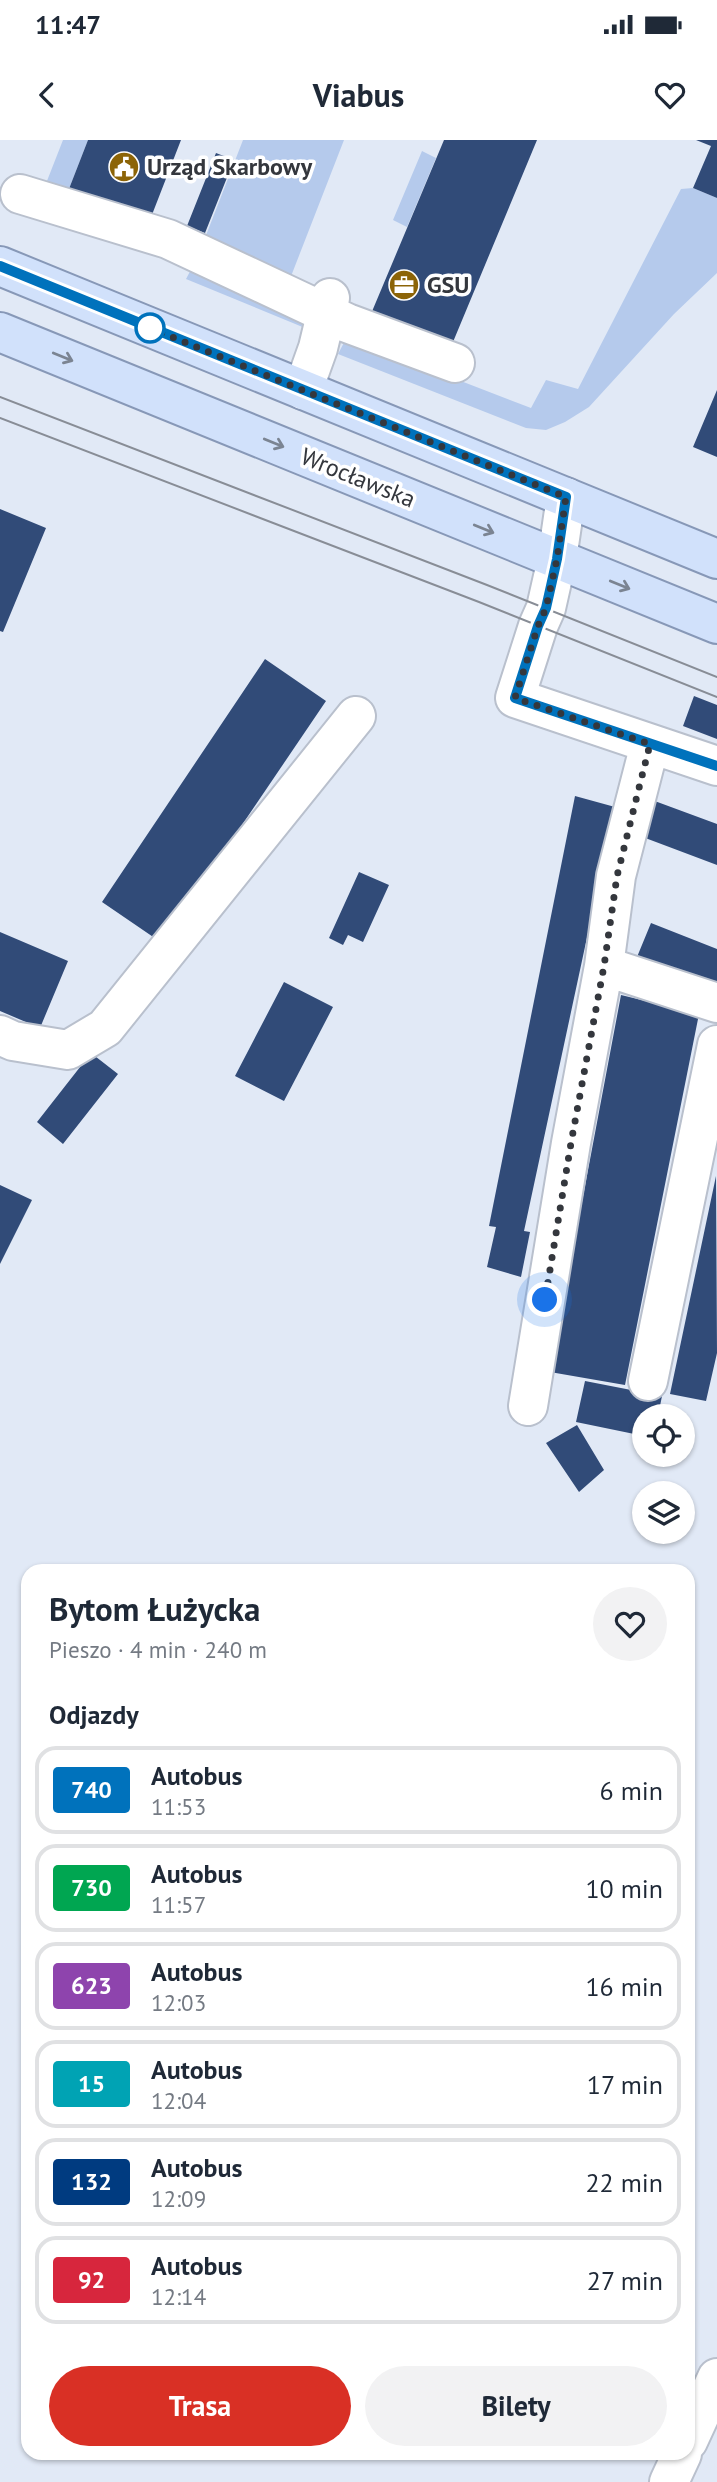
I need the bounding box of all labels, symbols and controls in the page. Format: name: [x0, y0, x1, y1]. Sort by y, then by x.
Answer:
text: 11:47: [35, 8, 101, 41]
text: Viabus: [313, 74, 404, 116]
icon: back: [28, 76, 66, 114]
icon: heart: [651, 76, 689, 114]
public building icon: Urząd Skarbowy: [107, 150, 141, 184]
place label: Urząd Skarbowy: [147, 151, 313, 182]
office icon: GSU: [387, 268, 421, 302]
place label: GSU: [427, 269, 469, 300]
unlabelled marker: [135, 313, 165, 343]
one-way arrow: [52, 352, 74, 365]
one-way arrow: [262, 438, 284, 451]
street label: Wrocławska: [296, 441, 420, 515]
one-way arrow: [473, 524, 495, 537]
one-way arrow: [609, 579, 630, 592]
your location: [527, 1282, 562, 1317]
map controls: [632, 1404, 695, 1544]
button: locate: [632, 1404, 695, 1467]
button: layers: [632, 1481, 695, 1544]
text: Bytom Łużycka: [49, 1587, 260, 1630]
button: heart: [593, 1587, 667, 1661]
text: Pieszo · 4 min · 240 m: [49, 1635, 267, 1664]
text: Odjazdy: [49, 1698, 139, 1731]
text: Autobus: [151, 1759, 243, 1792]
text: 740: [71, 1774, 112, 1805]
text: 6 min: [600, 1774, 663, 1807]
text: 11:53: [151, 1792, 206, 1821]
text: Autobus: [151, 1857, 243, 1890]
text: 730: [71, 1872, 112, 1903]
text: 10 min: [585, 1872, 663, 1905]
text: 11:57: [151, 1890, 206, 1919]
text: Autobus: [151, 1955, 243, 1988]
text: 623: [71, 1970, 112, 2001]
text: 16 min: [585, 1970, 663, 2003]
text: 12:03: [151, 1988, 206, 2017]
text: Autobus: [151, 2053, 243, 2086]
text: 15: [78, 2068, 105, 2099]
text: 17 min: [587, 2068, 663, 2101]
text: 12:04: [151, 2086, 206, 2115]
text: Autobus: [151, 2151, 243, 2184]
text: 132: [71, 2166, 112, 2197]
text: 22 min: [585, 2166, 663, 2199]
text: 12:09: [151, 2184, 206, 2213]
text: Autobus: [151, 2249, 243, 2282]
text: 92: [78, 2264, 105, 2295]
text: 27 min: [587, 2264, 663, 2297]
text: 12:14: [151, 2282, 206, 2311]
button: Trasa: [49, 2366, 351, 2446]
button: Bilety: [365, 2366, 667, 2446]

